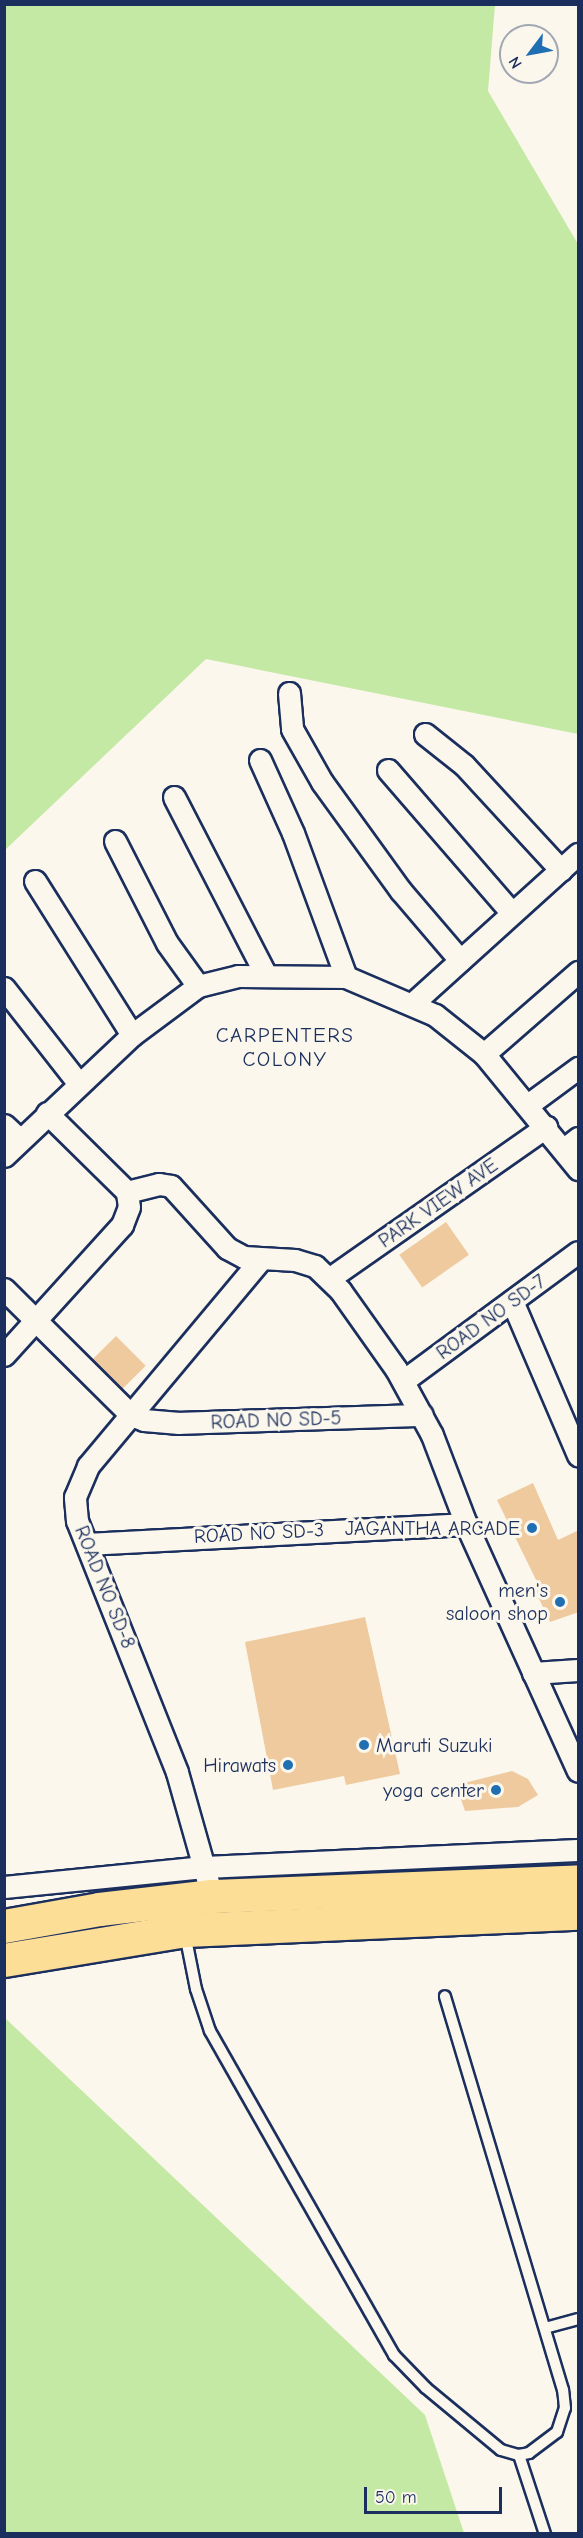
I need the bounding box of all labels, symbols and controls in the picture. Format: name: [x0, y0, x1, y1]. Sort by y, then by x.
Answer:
north arrow: [499, 24, 559, 84]
text: N: [505, 53, 526, 72]
district label: CARPENTERS COLONY: [216, 1022, 354, 1072]
street label: PARK VIEW AVE: [374, 1153, 502, 1253]
street label: ROAD NO SD-7: [432, 1269, 550, 1365]
street label: ROAD NO SD-5: [210, 1406, 342, 1434]
place label: JAGANTHA ARCADE: [345, 1516, 520, 1540]
street label: ROAD NO SD-3: [193, 1518, 325, 1548]
marker: JAGANTHA ARCADE: [525, 1521, 539, 1535]
street label: ROAD NO SD-8: [69, 1522, 141, 1652]
place label: men's saloon shop: [446, 1578, 548, 1625]
marker: men's saloon shop: [553, 1595, 567, 1609]
place label: Maruti Suzuki: [376, 1733, 493, 1757]
marker: Maruti Suzuki: [357, 1738, 371, 1752]
place label: Hirawats: [203, 1753, 276, 1777]
marker: Hirawats: [281, 1758, 295, 1772]
place label: yoga center: [383, 1778, 484, 1802]
marker: yoga center: [489, 1783, 503, 1797]
scale bar: [367, 2475, 505, 2513]
text: 50 m: [375, 2487, 417, 2508]

